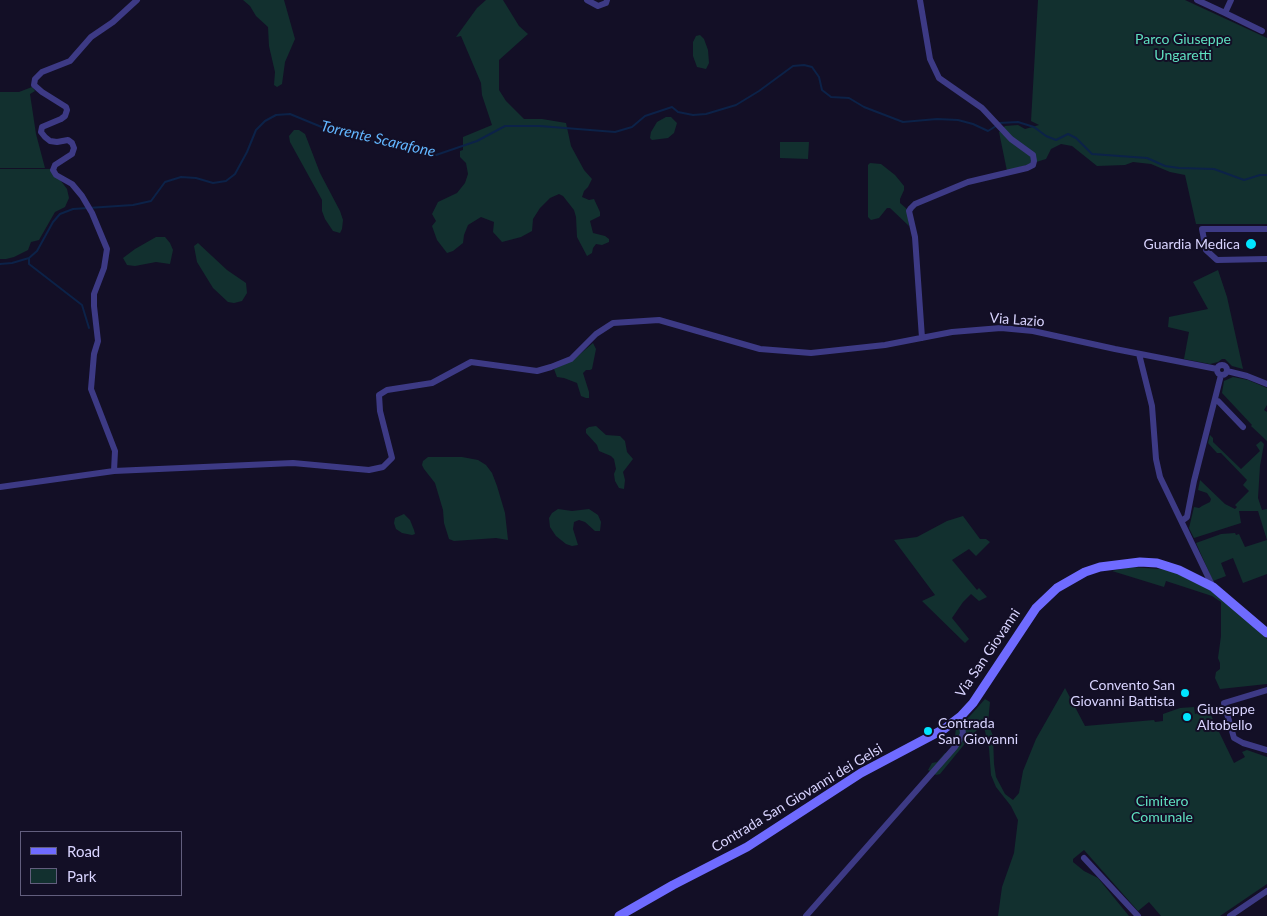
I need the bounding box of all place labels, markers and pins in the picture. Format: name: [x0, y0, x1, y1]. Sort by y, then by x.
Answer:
place label: Guardia Medica: [1144, 236, 1240, 252]
marker: Guardia Medica: [1244, 237, 1258, 251]
place label: Convento San Giovanni Battista: [1070, 677, 1175, 710]
marker: Convento San Giovanni Battista: [1179, 687, 1191, 699]
place label: Giuseppe Altobello: [1197, 701, 1255, 734]
marker: Giuseppe Altobello: [1181, 711, 1193, 723]
place label: Contrada San Giovanni: [938, 715, 1018, 748]
marker: Contrada San Giovanni: [922, 725, 934, 737]

